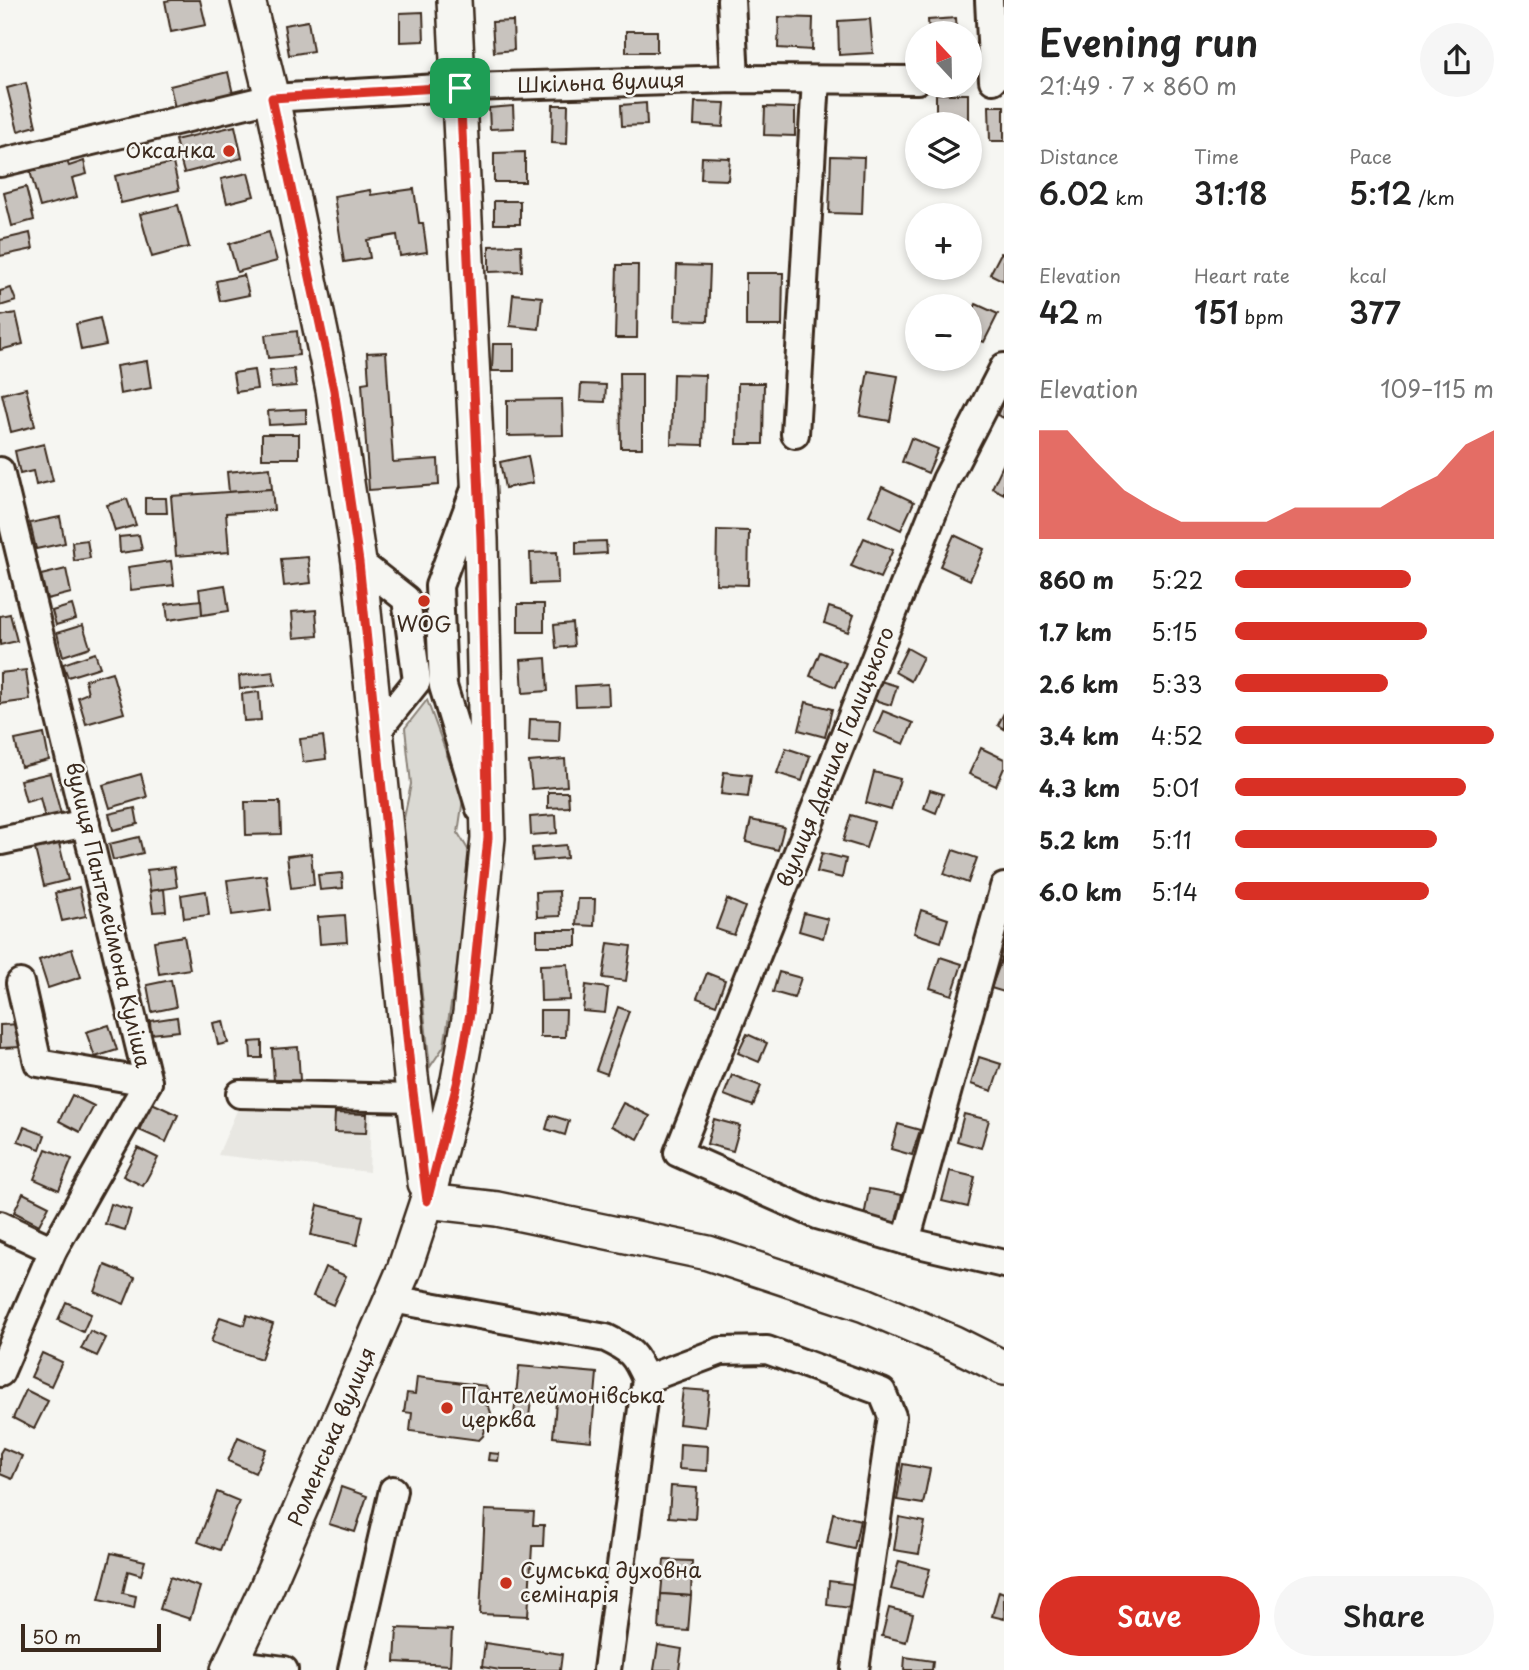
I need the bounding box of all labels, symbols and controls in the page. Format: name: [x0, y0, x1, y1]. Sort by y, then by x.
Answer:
text: Evening run: [1039, 13, 1258, 70]
north arrow: [905, 21, 982, 98]
map controls: [905, 21, 982, 371]
button: share: [1420, 23, 1494, 97]
pin: [430, 58, 490, 118]
street label: Шкільна вулиця: [517, 62, 685, 100]
text: 21:49 · 7 × 860 m: [1039, 68, 1237, 103]
icon: arrive: [441, 69, 479, 107]
button: layers: [905, 112, 982, 189]
place label: Оксанка: [125, 133, 215, 165]
text: Distance: [1039, 142, 1119, 170]
text: Time: [1194, 142, 1239, 170]
text: Pace: [1349, 142, 1392, 170]
marker: Оксанка: [221, 143, 237, 159]
text: 6.02: [1039, 170, 1109, 215]
text: 31:18: [1194, 170, 1268, 215]
text: 5:12: [1349, 170, 1412, 215]
text: km: [1109, 183, 1144, 211]
text: /km: [1412, 183, 1455, 211]
button: +: [905, 203, 982, 280]
text: Elevation: [1039, 261, 1121, 289]
text: Heart rate: [1194, 261, 1290, 289]
text: kcal: [1349, 261, 1387, 289]
text: 42: [1039, 289, 1079, 334]
text: 151: [1194, 289, 1238, 334]
text: 377: [1349, 289, 1401, 334]
button: −: [905, 294, 982, 371]
text: m: [1079, 302, 1103, 330]
text: bpm: [1238, 302, 1284, 330]
text: Elevation: [1039, 371, 1138, 406]
text: 109–115 m: [1380, 371, 1494, 406]
text: 860 m: [1039, 562, 1114, 597]
text: 5:22: [1151, 562, 1203, 597]
marker: WOG: [416, 593, 432, 609]
place label: WOG: [396, 607, 452, 639]
text: 1.7 km: [1039, 614, 1112, 649]
text: 5:15: [1151, 614, 1197, 649]
street label: вулиця Данила Галицького: [767, 621, 901, 891]
text: 2.6 km: [1039, 666, 1119, 701]
text: 5:33: [1151, 666, 1203, 701]
text: 3.4 km: [1039, 718, 1119, 753]
text: 4:52: [1151, 718, 1203, 753]
street label: вулиця Пантелеймона Куліша: [59, 759, 161, 1071]
text: 4.3 km: [1039, 770, 1120, 805]
text: 5:01: [1151, 770, 1199, 805]
text: 5.2 km: [1039, 822, 1120, 857]
text: 5:11: [1151, 822, 1192, 857]
text: 6.0 km: [1039, 874, 1122, 909]
text: 5:14: [1151, 874, 1198, 909]
street label: Роменська вулиця: [278, 1342, 382, 1531]
place label: Пантелеймонівська церква: [461, 1378, 665, 1434]
marker: Пантелеймонівська церква: [439, 1400, 455, 1416]
place label: Сумська духовна семінарія: [520, 1553, 701, 1609]
marker: Сумська духовна семінарія: [498, 1575, 514, 1591]
button: Save: [1039, 1576, 1260, 1656]
button: Share: [1274, 1576, 1494, 1656]
scale bar: [21, 1621, 161, 1653]
text: 50 m: [32, 1622, 81, 1650]

